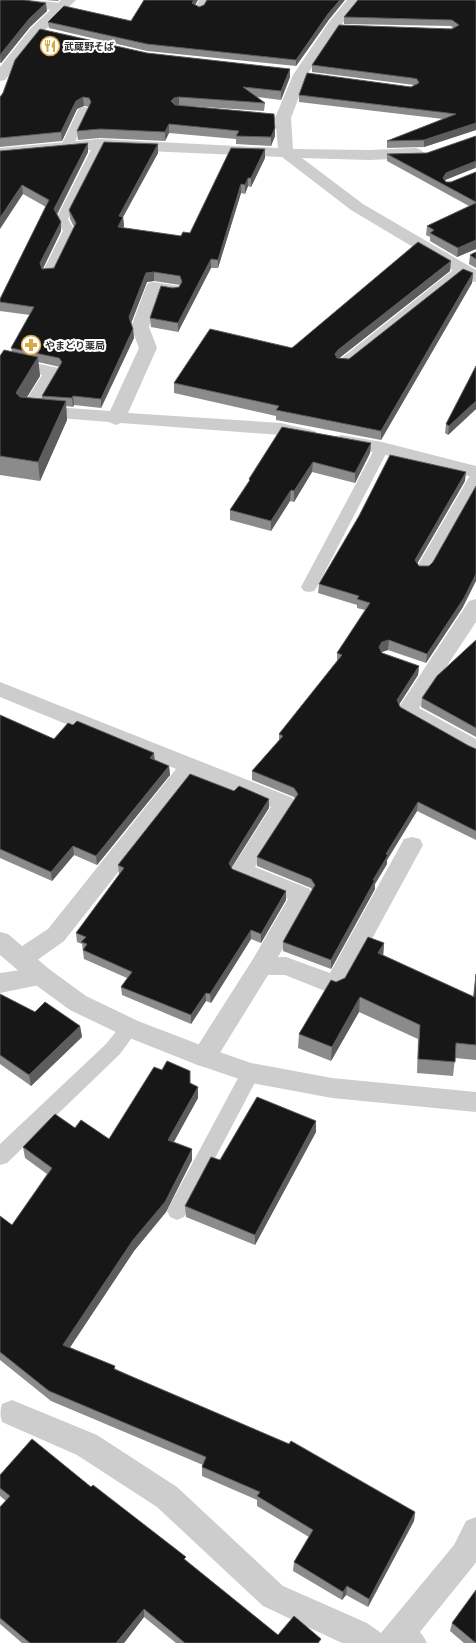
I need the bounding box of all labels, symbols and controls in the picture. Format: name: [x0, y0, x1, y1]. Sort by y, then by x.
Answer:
restaurant icon: 武蔵野そば: [39, 35, 61, 57]
place label: 武蔵野そば: [64, 40, 114, 53]
pharmacy icon: やまどり薬局: [20, 334, 42, 356]
place label: やまどり薬局: [45, 339, 105, 352]

